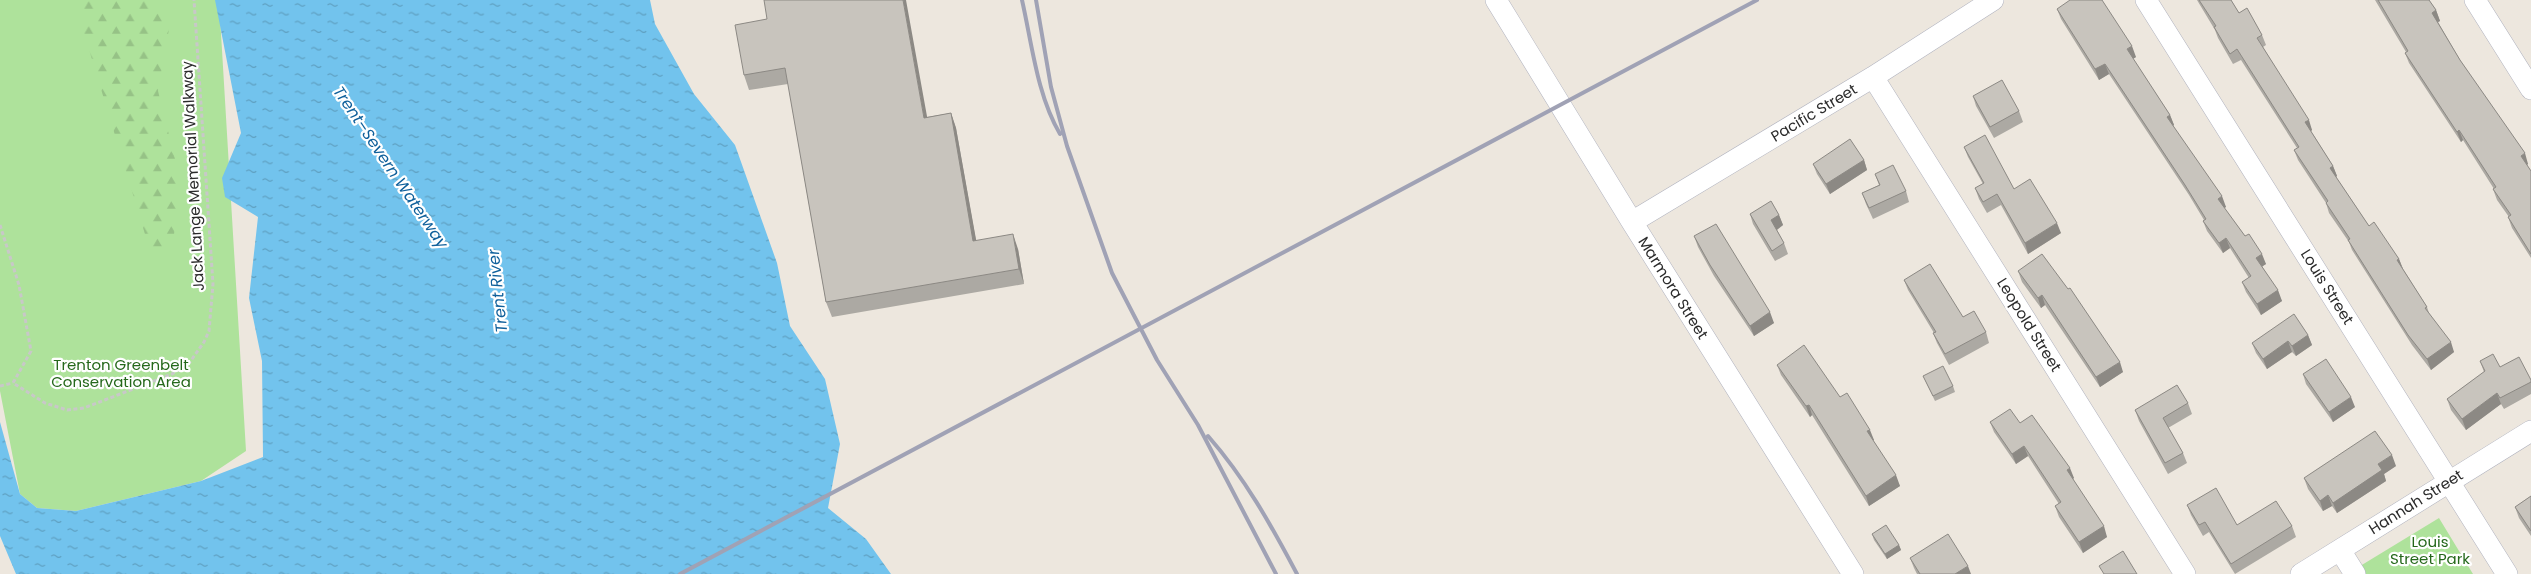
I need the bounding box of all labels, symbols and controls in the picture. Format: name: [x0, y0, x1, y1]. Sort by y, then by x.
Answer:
street label: Jack Lange Memorial Walkway: [176, 60, 209, 291]
street label: Pacific Street: [1767, 79, 1861, 147]
water label: Trent–Severn Waterway: [327, 81, 454, 254]
street label: Marmora Street: [1633, 232, 1713, 343]
street label: Louis Street: [2296, 245, 2359, 328]
water label: Trent River: [482, 247, 513, 334]
street label: Leopold Street: [1992, 274, 2067, 376]
park label: Trenton Greenbelt Conservation Area: [51, 354, 191, 392]
street label: Hannah Street: [2365, 464, 2467, 539]
park label: Louis Street Park: [2390, 531, 2470, 569]

